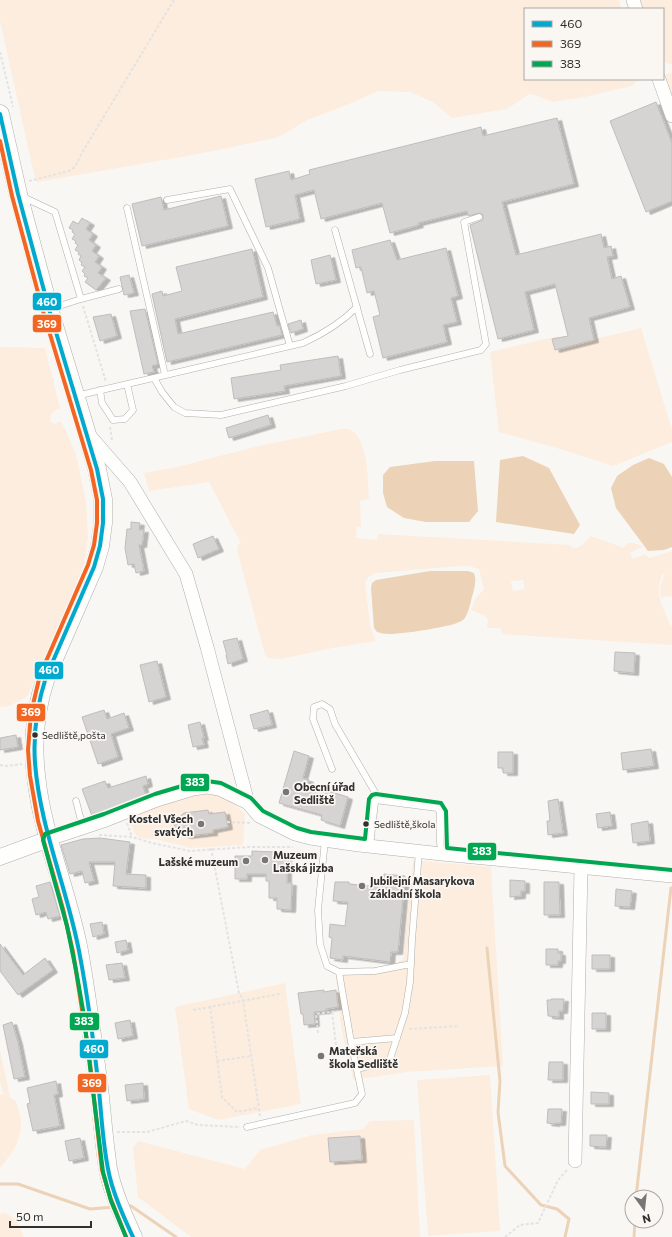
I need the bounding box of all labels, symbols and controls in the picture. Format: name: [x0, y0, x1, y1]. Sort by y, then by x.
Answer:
legend: [524, 8, 664, 80]
text: 460: [560, 16, 582, 30]
text: 369: [560, 36, 581, 50]
text: 383: [560, 56, 581, 70]
line badge: 460: [32, 292, 62, 311]
text: 460: [37, 295, 57, 308]
line badge: 369: [32, 314, 62, 333]
text: 369: [37, 317, 57, 330]
line badge: 460: [34, 661, 64, 680]
text: 460: [39, 663, 59, 676]
line badge: 369: [16, 703, 46, 722]
text: 369: [21, 705, 41, 718]
place label: Sedliště,pošta: [42, 729, 106, 741]
marker: Sedliště,pošta: [30, 730, 40, 740]
line badge: 383: [180, 773, 210, 792]
text: 383: [185, 775, 205, 788]
place label: Obecní úřad Sedliště: [294, 780, 355, 806]
marker: Obecní úřad Sedliště: [281, 787, 291, 797]
place label: Kostel Všech svatých: [129, 812, 193, 838]
place label: Sedliště,škola: [374, 818, 436, 830]
marker: Kostel Všech svatých: [196, 819, 206, 829]
marker: Sedliště,škola: [361, 819, 371, 829]
line badge: 383: [467, 842, 497, 861]
text: 383: [472, 844, 492, 857]
place label: Muzeum Lašská jizba: [273, 848, 334, 874]
place label: Lašské muzeum: [159, 855, 238, 868]
marker: Muzeum Lašská jizba: [260, 855, 270, 865]
marker: Lašské muzeum: [241, 856, 251, 866]
place label: Jubilejní Masarykova základní škola: [370, 874, 475, 900]
marker: Jubilejní Masarykova základní škola: [357, 881, 367, 891]
line badge: 383: [69, 1012, 100, 1031]
text: 383: [74, 1014, 94, 1027]
line badge: 460: [79, 1039, 109, 1059]
text: 460: [84, 1042, 104, 1055]
place label: Mateřská škola Sedliště: [329, 1044, 398, 1070]
marker: Mateřská škola Sedliště: [316, 1051, 326, 1061]
line badge: 369: [77, 1073, 107, 1093]
text: 369: [82, 1076, 102, 1089]
north arrow: [624, 1189, 664, 1229]
scale bar: [10, 1203, 91, 1229]
text: 50 m: [16, 1209, 44, 1223]
text: N: [641, 1212, 652, 1226]

